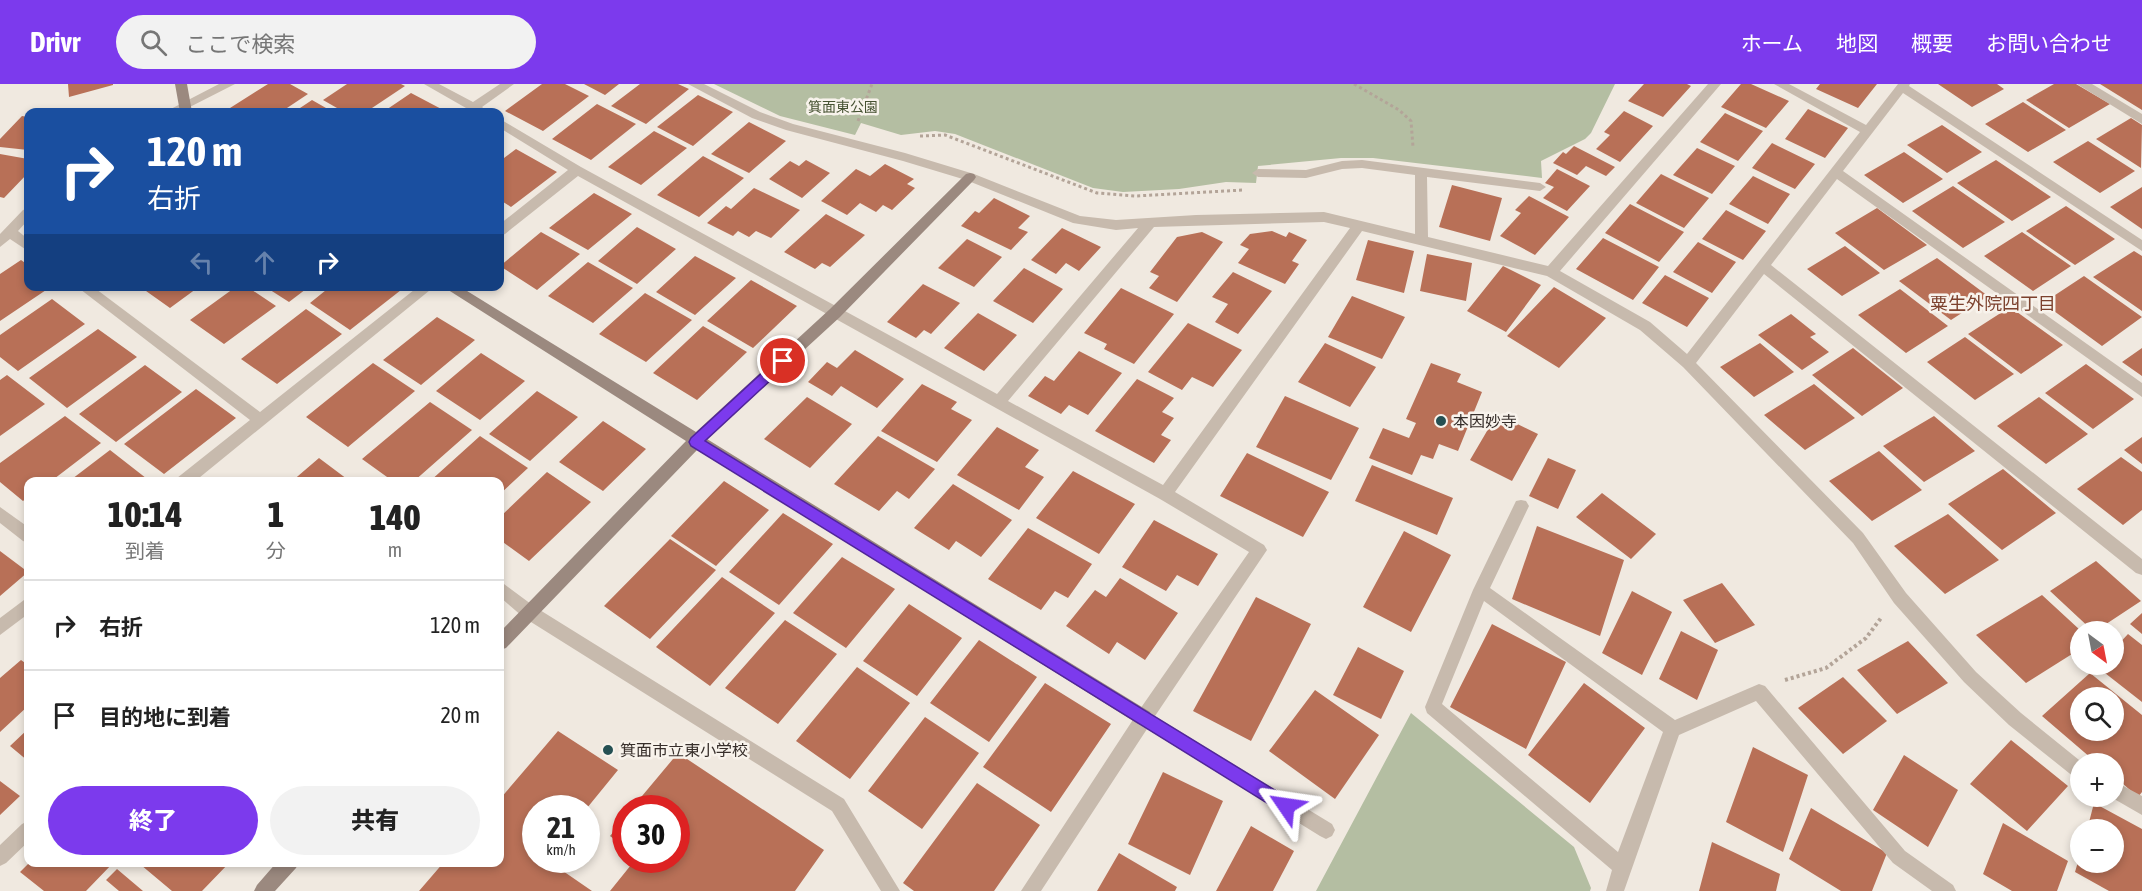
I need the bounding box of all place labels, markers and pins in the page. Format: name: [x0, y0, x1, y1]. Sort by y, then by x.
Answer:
pin: [757, 335, 808, 386]
place label: 本因妙寺: [1453, 412, 1517, 430]
marker: 本因妙寺: [1434, 414, 1448, 428]
place label: 箕面市立東小学校: [620, 741, 748, 759]
marker: 箕面市立東小学校: [601, 743, 615, 757]

